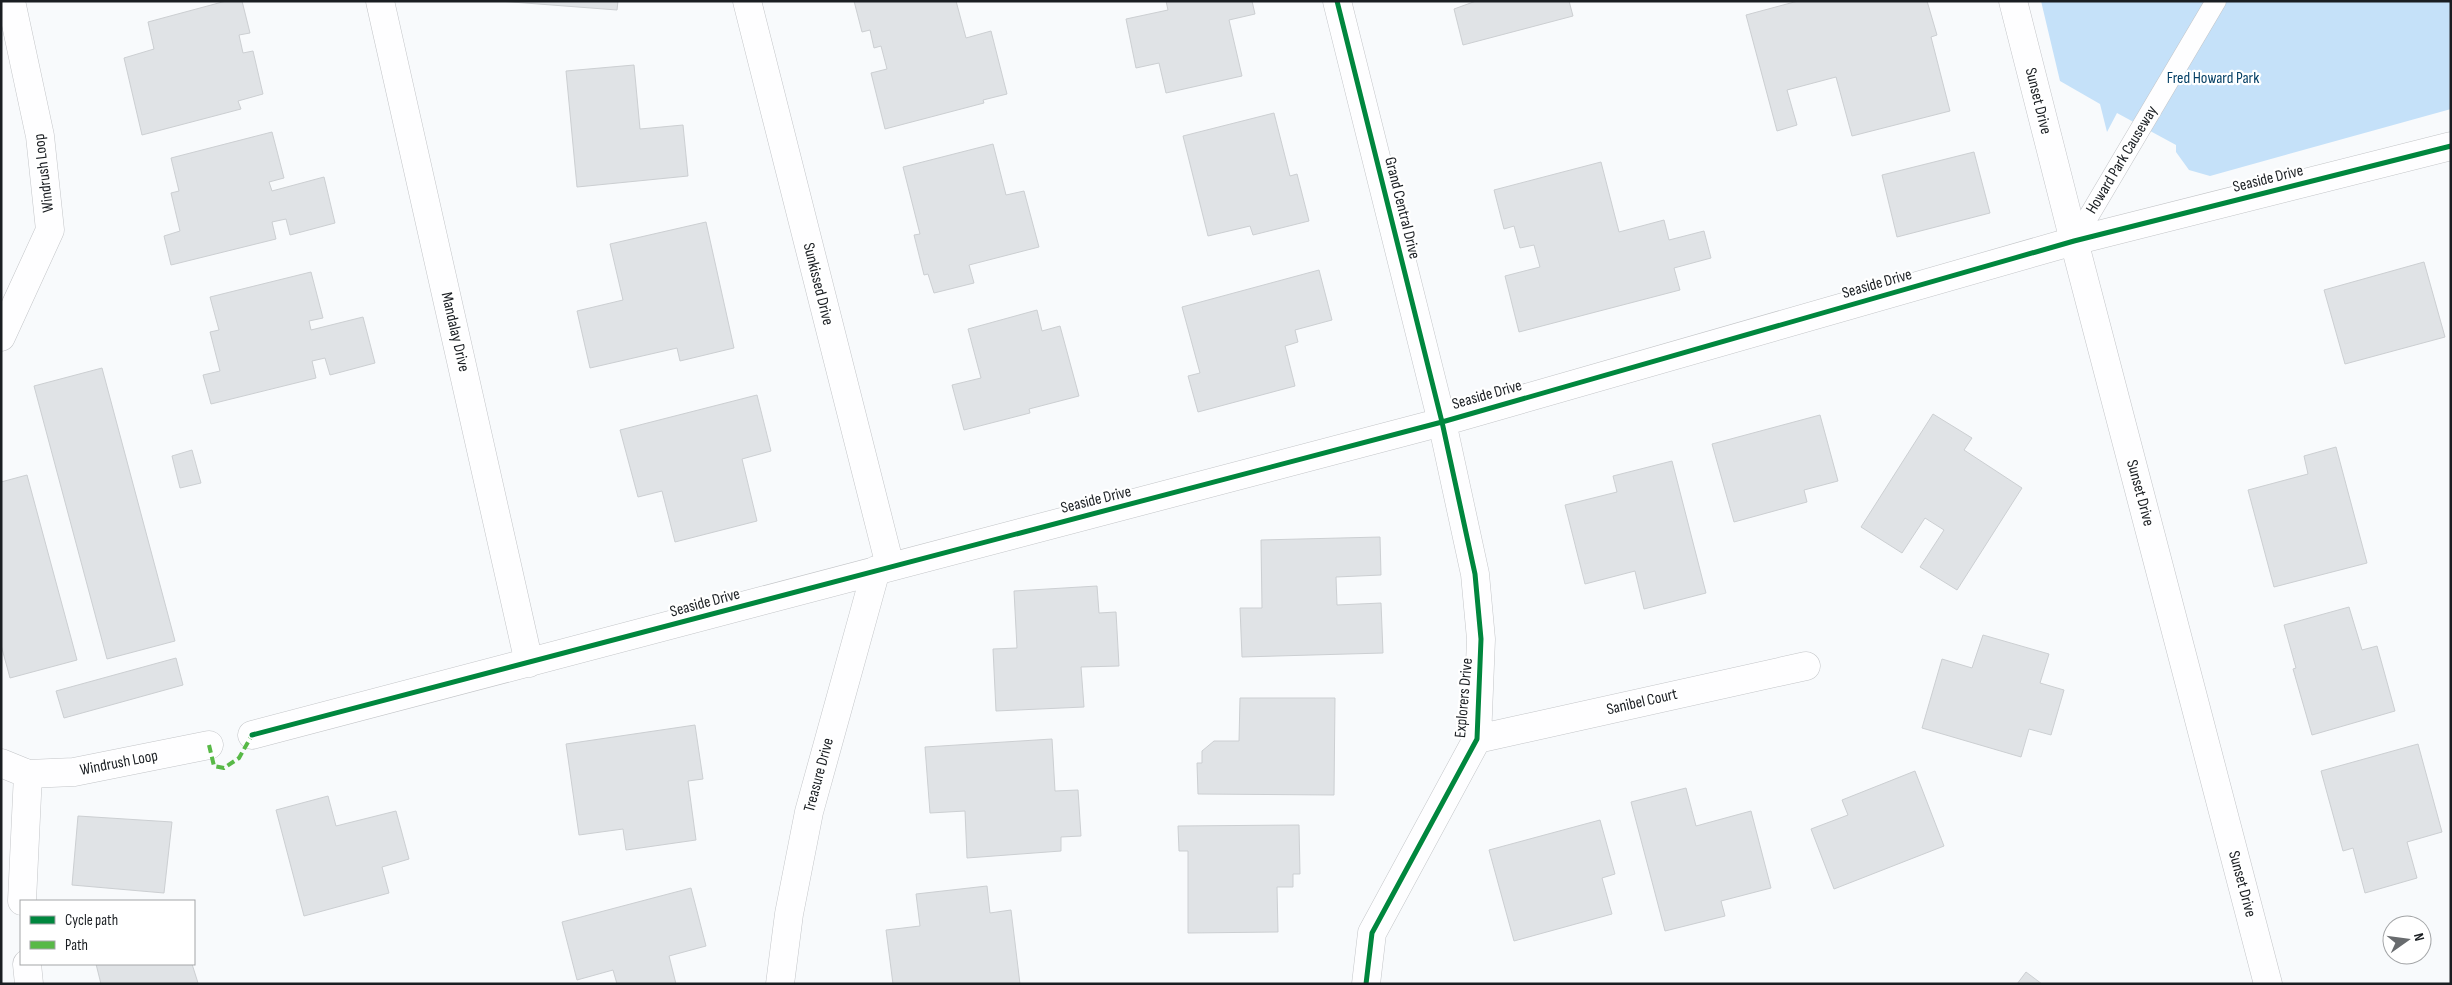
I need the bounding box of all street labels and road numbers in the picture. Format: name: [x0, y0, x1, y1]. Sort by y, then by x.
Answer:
street label: Sunset Drive: [2021, 66, 2055, 136]
street label: Howard Park Causeway: [2082, 103, 2162, 217]
street label: Windrush Loop: [30, 133, 58, 213]
street label: Grand Central Drive: [1380, 155, 1424, 261]
street label: Seaside Drive: [2231, 161, 2305, 197]
street label: Sunkissed Drive: [799, 241, 837, 327]
street label: Seaside Drive: [1840, 265, 1914, 303]
street label: Mandalay Drive: [437, 290, 473, 374]
street label: Seaside Drive: [1450, 376, 1524, 414]
street label: Sunset Drive: [2122, 458, 2158, 528]
street label: Seaside Drive: [1059, 482, 1133, 518]
street label: Seaside Drive: [668, 585, 742, 621]
street label: Explorers Drive: [1451, 657, 1477, 739]
street label: Sanibel Court: [1605, 685, 1679, 719]
street label: Treasure Drive: [800, 736, 838, 814]
street label: Windrush Loop: [78, 746, 160, 780]
street label: Sunset Drive: [2224, 849, 2260, 919]

